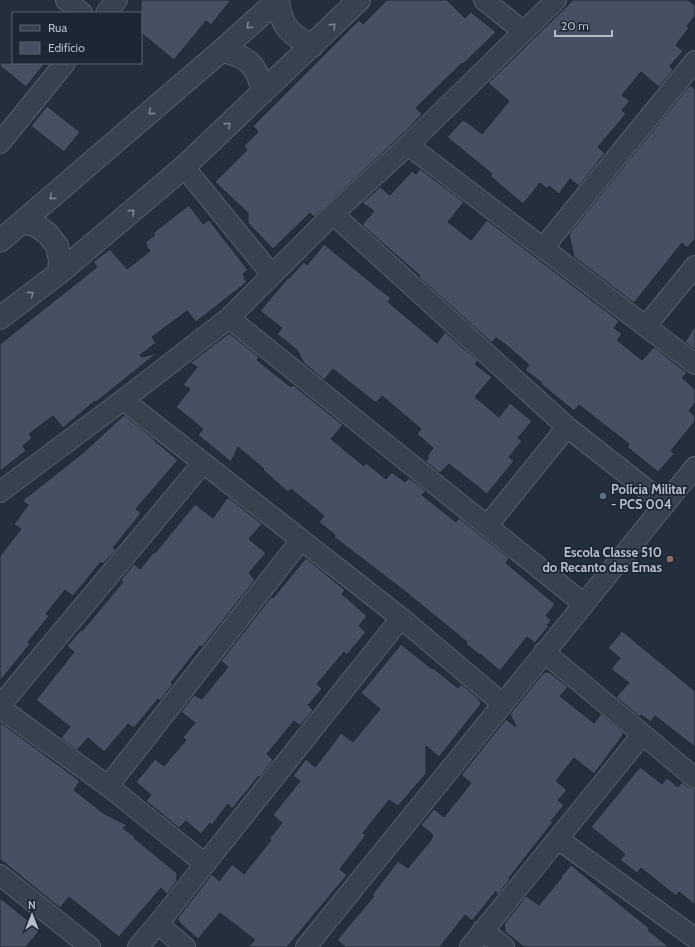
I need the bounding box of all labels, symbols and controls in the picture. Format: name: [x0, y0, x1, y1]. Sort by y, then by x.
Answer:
legend: [12, 12, 142, 64]
scale bar: [555, 12, 612, 38]
text: 20 m: [561, 18, 589, 33]
text: Rua: [48, 20, 67, 35]
one-way arrow: [246, 22, 254, 29]
one-way arrow: [328, 23, 336, 31]
text: Edifício: [48, 40, 85, 55]
one-way arrow: [148, 107, 156, 114]
one-way arrow: [223, 122, 231, 130]
one-way arrow: [50, 192, 57, 199]
one-way arrow: [127, 209, 134, 216]
one-way arrow: [27, 292, 34, 299]
place label: Polícia Militar - PCS 004: [611, 481, 687, 512]
marker: Polícia Militar - PCS 004: [598, 491, 608, 501]
place label: Escola Classe 510 do Recanto das Emas: [542, 544, 662, 575]
marker: Escola Classe 510 do Recanto das Emas: [665, 554, 675, 564]
north arrow: [12, 895, 52, 935]
text: N: [28, 898, 36, 912]

